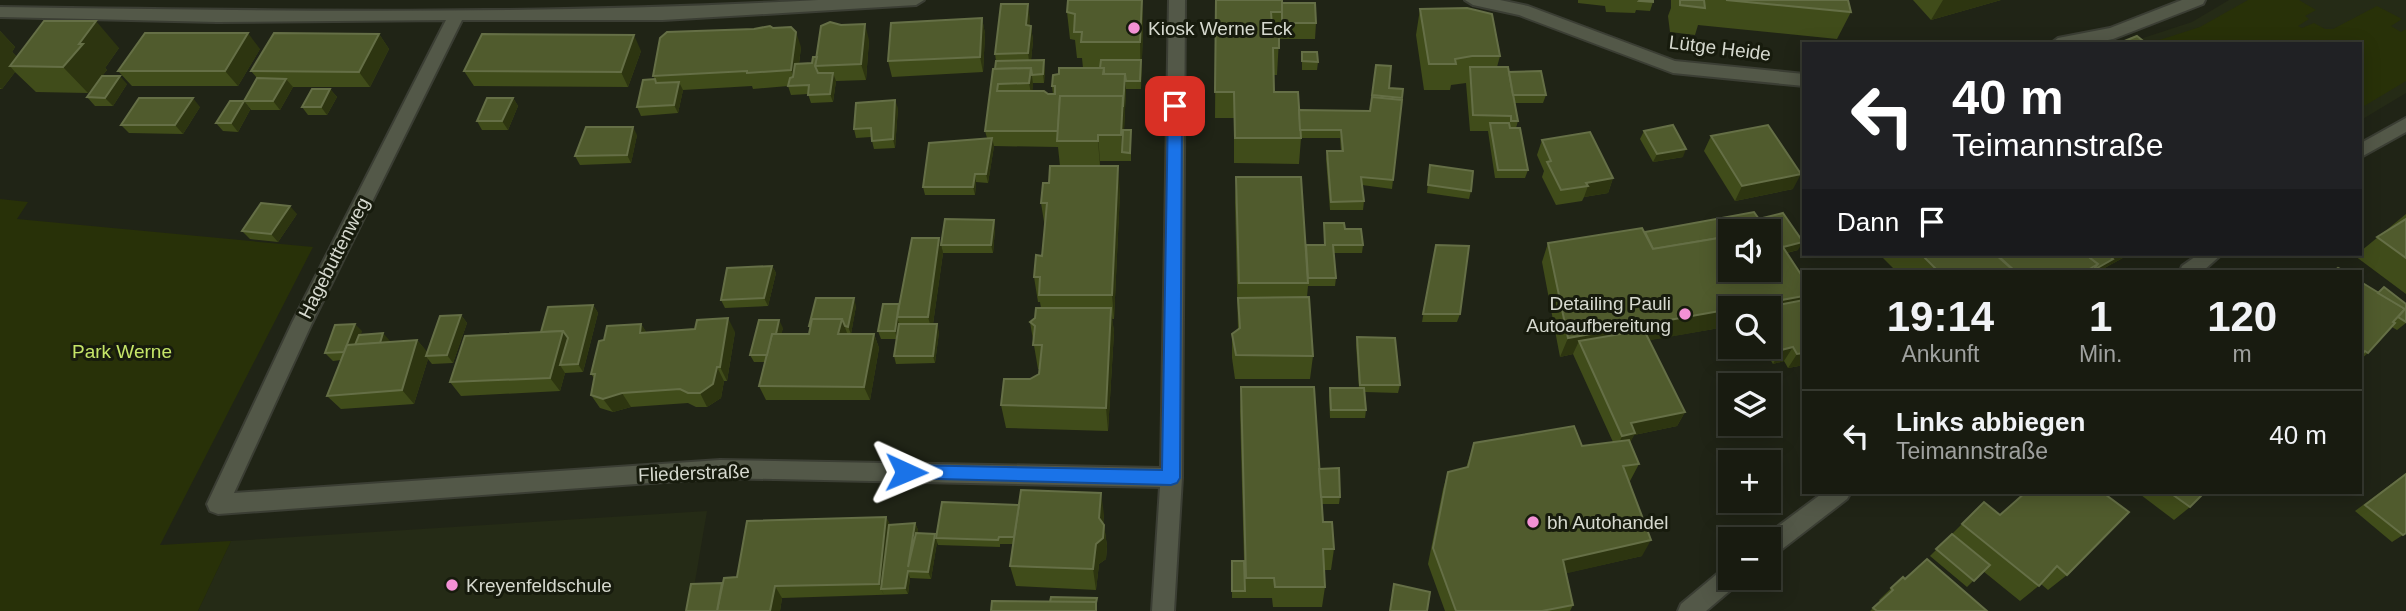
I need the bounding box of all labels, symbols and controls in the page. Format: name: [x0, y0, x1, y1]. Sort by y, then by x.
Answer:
place label: Kiosk Werne Eck: [1148, 18, 1293, 39]
marker: Kiosk Werne Eck: [1126, 20, 1142, 36]
street label: Lütge Heide: [1668, 31, 1772, 65]
icon: left: [1837, 70, 1928, 161]
text: 40 m: [1952, 70, 2064, 124]
pin: [1145, 76, 1205, 136]
icon: arrive: [1156, 87, 1194, 125]
text: Teimannstraße: [1952, 127, 2164, 163]
street label: Hagebuttenweg: [294, 194, 374, 322]
icon: arrive: [1913, 203, 1951, 241]
text: Dann: [1837, 207, 1899, 237]
map controls: [1718, 219, 1781, 590]
button: sound: [1718, 219, 1781, 282]
place label: Detailing Pauli Autoaufbereitung: [1526, 293, 1671, 336]
text: 19:14: [1887, 293, 1994, 340]
text: 1: [2089, 293, 2112, 340]
text: 120: [2207, 293, 2277, 340]
button: search: [1718, 296, 1781, 359]
marker: Detailing Pauli Autoaufbereitung: [1677, 306, 1693, 322]
park label: Park Werne: [72, 341, 172, 362]
text: Ankunft: [1901, 341, 1979, 367]
text: Min.: [2079, 341, 2122, 367]
text: m: [2233, 341, 2252, 367]
button: layers: [1718, 373, 1781, 436]
text: Links abbiegen: [1896, 407, 2085, 437]
icon: left: [1837, 417, 1875, 455]
text: 40 m: [2269, 420, 2327, 450]
position arrow: [869, 435, 943, 509]
text: Teimannstraße: [1896, 438, 2048, 464]
button: +: [1718, 450, 1781, 513]
street label: Fliederstraße: [638, 461, 750, 485]
place label: bh Autohandel: [1547, 512, 1669, 533]
marker: bh Autohandel: [1525, 514, 1541, 530]
button: −: [1718, 527, 1781, 590]
place label: Kreyenfeldschule: [466, 575, 612, 596]
marker: Kreyenfeldschule: [444, 577, 460, 593]

